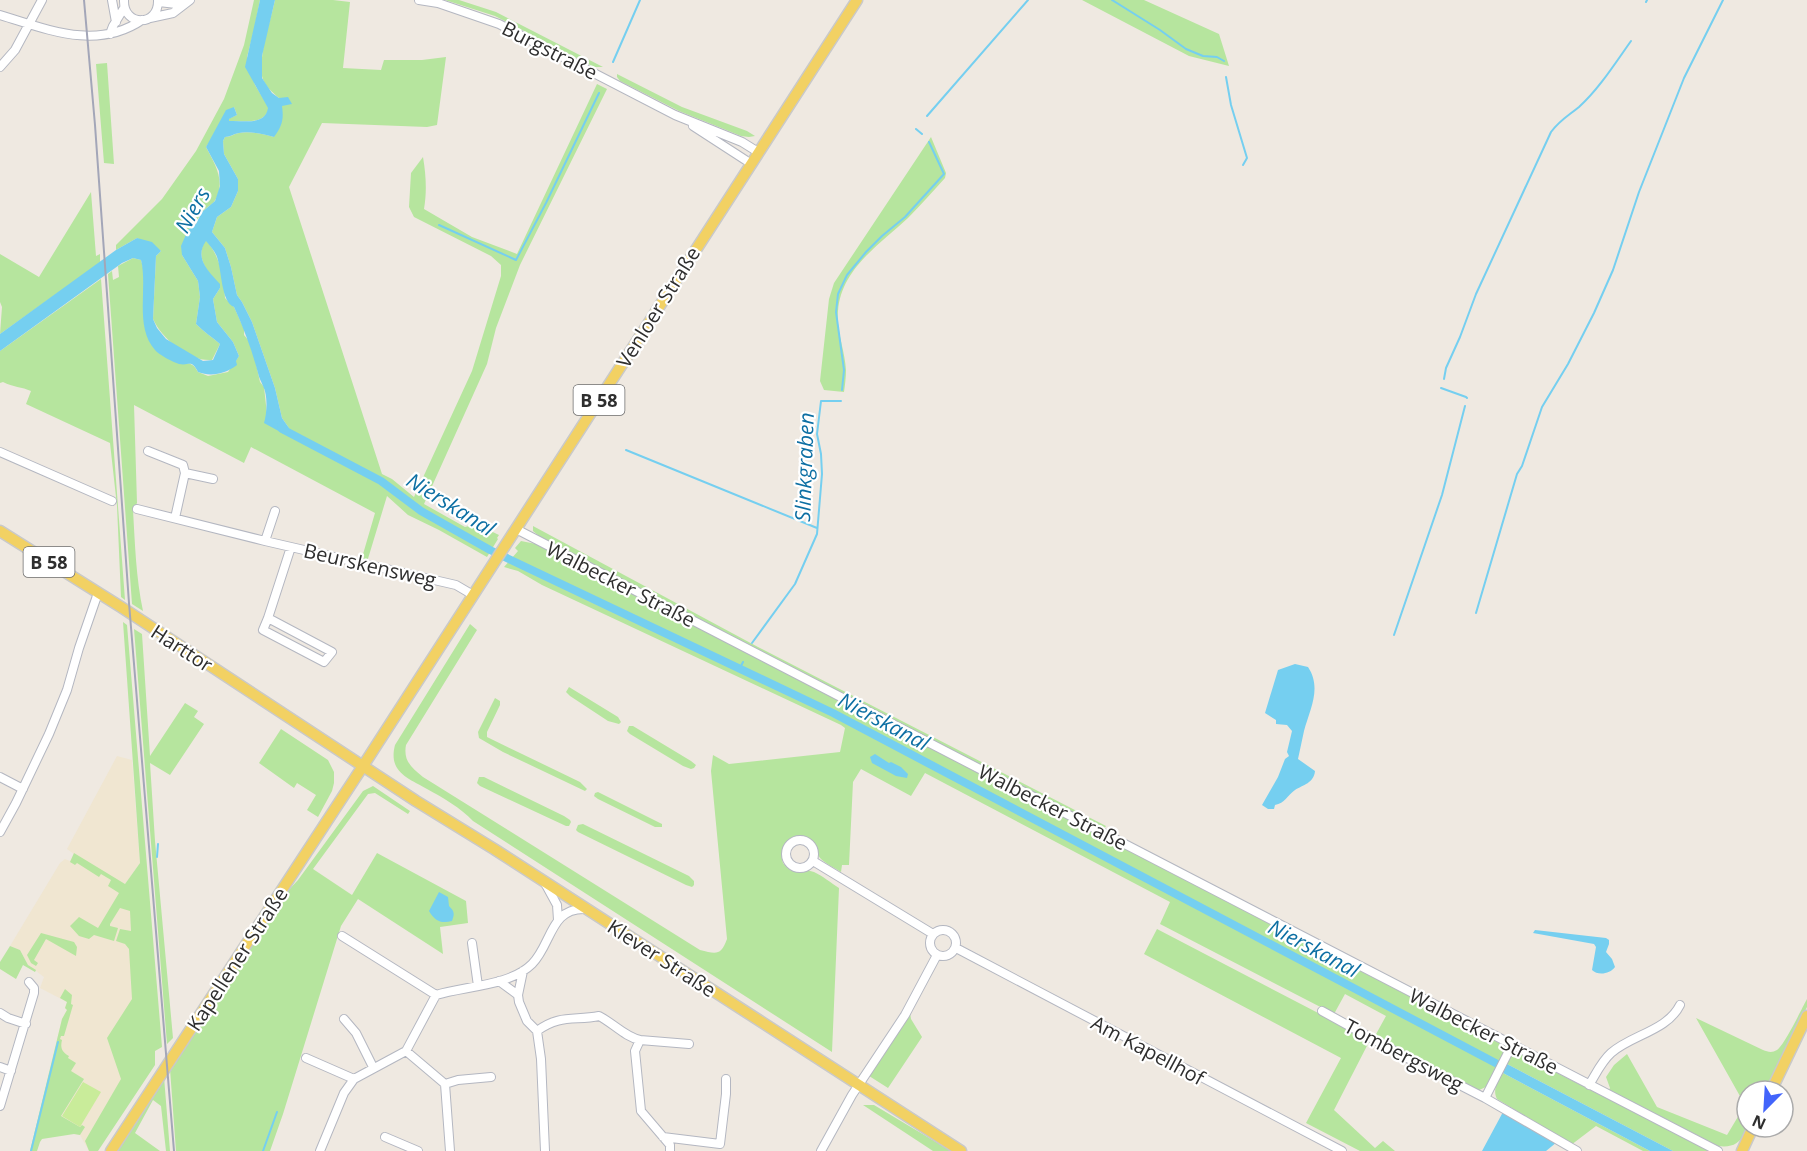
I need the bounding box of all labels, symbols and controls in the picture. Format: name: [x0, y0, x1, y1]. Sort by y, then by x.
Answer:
street label: Burgstraße: [498, 14, 602, 86]
water label: Niers: [168, 182, 216, 238]
street label: Venloer Straße: [610, 241, 706, 373]
road number: B 58: [574, 385, 624, 415]
water label: Slinkgraben: [788, 412, 820, 522]
water label: Nierskanal: [401, 466, 501, 543]
street label: Walbecker Straße: [542, 535, 700, 633]
street label: Beurskensweg: [301, 537, 439, 593]
road number: B 58: [23, 547, 74, 577]
street label: Harttor: [146, 618, 218, 678]
water label: Nierskanal: [834, 685, 935, 757]
street label: Walbecker Straße: [974, 758, 1132, 856]
street label: Kapellener Straße: [180, 882, 294, 1036]
water label: Nierskanal: [1264, 912, 1365, 984]
street label: Klever Straße: [603, 913, 721, 1003]
street label: Walbecker Straße: [1405, 982, 1563, 1080]
street label: Am Kapellhof: [1087, 1009, 1210, 1092]
street label: Tombergsweg: [1340, 1012, 1468, 1098]
north arrow: [1735, 1079, 1795, 1139]
text: N: [1748, 1110, 1769, 1135]

